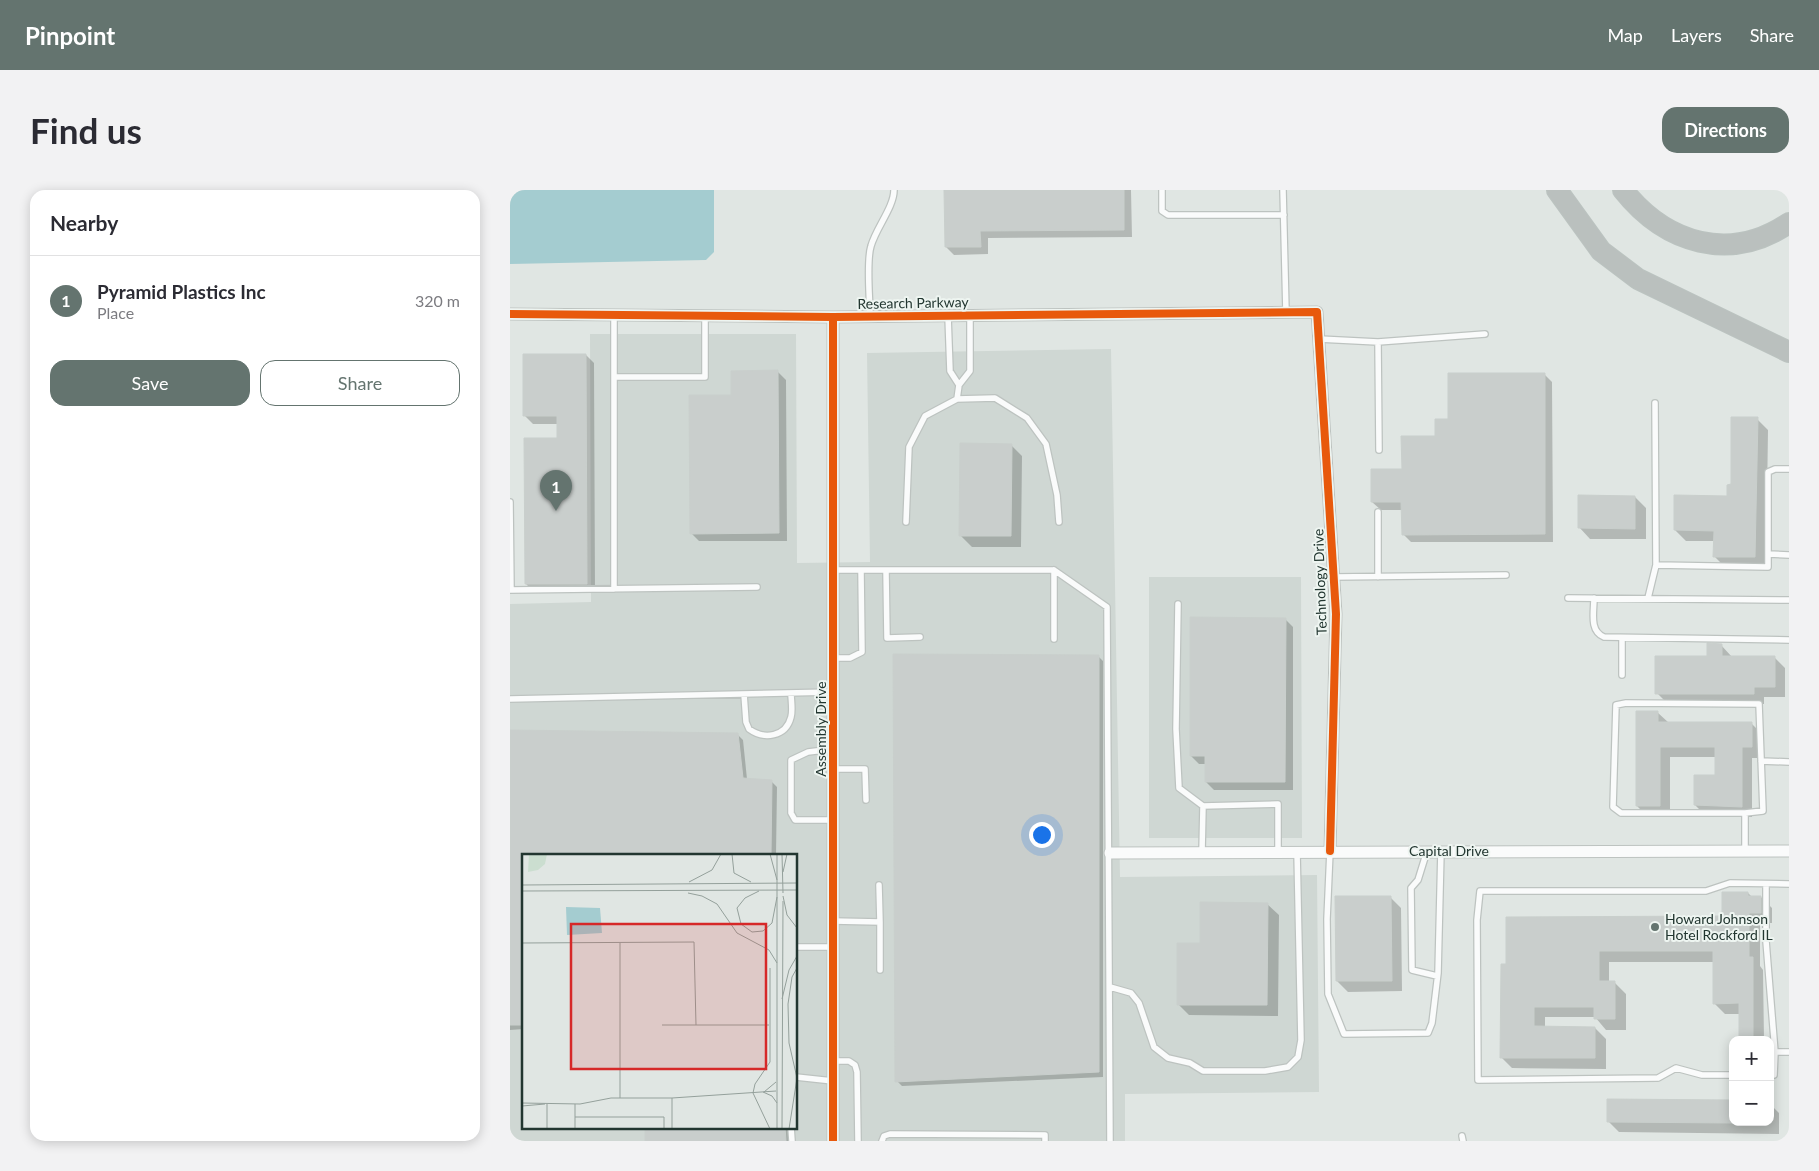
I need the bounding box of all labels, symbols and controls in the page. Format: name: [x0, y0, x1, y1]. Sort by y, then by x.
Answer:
text: Pinpoint: [25, 21, 115, 50]
text: Map: [1607, 24, 1643, 46]
text: Layers: [1671, 24, 1722, 46]
text: Share: [1750, 24, 1794, 46]
button: Directions: [1662, 107, 1789, 153]
text: Find us: [30, 109, 142, 151]
text: Nearby: [50, 210, 118, 235]
text: Pyramid Plastics Inc: [97, 280, 266, 303]
text: 1: [61, 291, 71, 310]
text: 320 m: [415, 291, 460, 310]
street label: Research Parkway: [857, 293, 970, 312]
text: Place: [97, 303, 134, 322]
button: Save: [50, 360, 250, 406]
button: Share: [260, 360, 460, 406]
pin: 1: [540, 470, 572, 511]
street label: Technology Drive: [1309, 528, 1330, 636]
street label: Assembly Drive: [812, 681, 829, 777]
your location: [1029, 822, 1055, 848]
street label: Capital Drive: [1409, 842, 1489, 859]
inset map: [522, 854, 798, 1128]
place label: Howard Johnson Hotel Rockford IL: [1665, 910, 1773, 943]
marker: Howard Johnson Hotel Rockford IL: [1649, 921, 1661, 933]
map controls: [1729, 1036, 1774, 1126]
button: +: [1729, 1036, 1774, 1081]
button: −: [1729, 1081, 1774, 1126]

